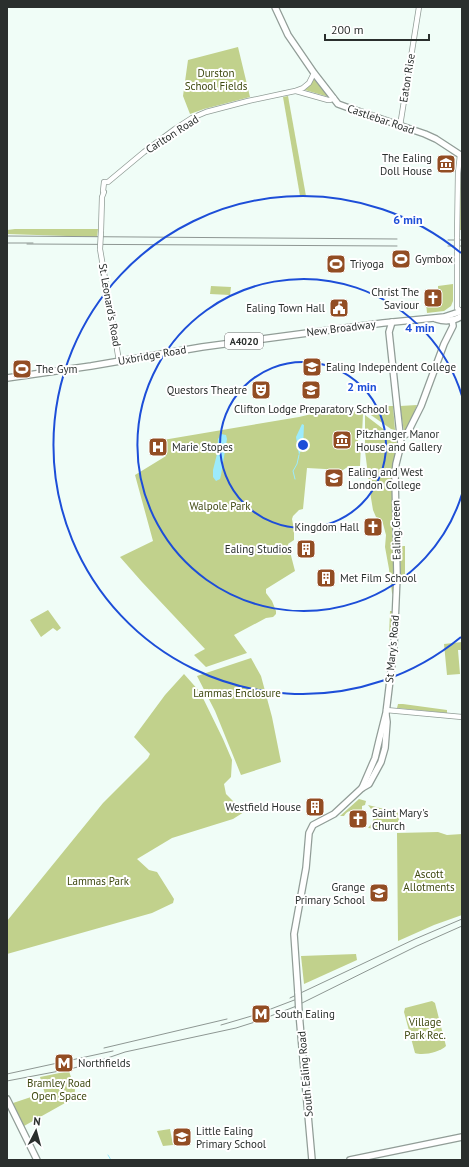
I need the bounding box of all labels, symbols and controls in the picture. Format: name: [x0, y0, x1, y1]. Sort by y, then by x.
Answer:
scale bar: [325, 16, 429, 42]
text: 200 m: [331, 22, 364, 37]
street label: Eaton Rise: [396, 52, 418, 104]
park label: Durston School Fields: [185, 66, 248, 93]
street label: Castlebar Road: [346, 101, 416, 137]
street label: Carlton Road: [143, 112, 201, 156]
place label: The Ealing Doll House: [380, 151, 432, 178]
museum icon: The Ealing Doll House: [435, 153, 457, 175]
text: 6 min: [393, 212, 423, 227]
sports icon: Gymbox: [390, 248, 412, 270]
place label: Gymbox: [415, 252, 453, 266]
sports icon: Triyoga: [325, 253, 347, 275]
place label: Triyoga: [350, 257, 384, 271]
street label: St. Leonard's Road: [96, 262, 124, 348]
place label: Christ The Saviour: [371, 285, 419, 312]
church icon: Christ The Saviour: [422, 287, 444, 309]
public building icon: Ealing Town Hall: [328, 297, 350, 319]
place label: Ealing Town Hall: [246, 301, 326, 315]
street label: New Broadway: [306, 317, 377, 339]
text: 4 min: [405, 320, 435, 335]
road number: A4020: [225, 333, 263, 349]
street label: Uxbridge Road: [117, 342, 187, 368]
school or university icon: Ealing Independent College: [301, 356, 323, 378]
sports icon: The Gym: [11, 358, 33, 380]
place label: Ealing Independent College: [326, 360, 456, 374]
place label: The Gym: [36, 362, 78, 376]
theatre icon: Questors Theatre: [250, 379, 272, 401]
school or university icon: Clifton Lodge Preparatory School: [300, 379, 322, 401]
text: 2 min: [347, 379, 377, 394]
place label: Questors Theatre: [167, 383, 247, 397]
place label: Clifton Lodge Preparatory School: [234, 402, 389, 416]
place label: Pitzhanger Manor House and Gallery: [356, 427, 443, 454]
museum icon: Pitzhanger Manor House and Gallery: [331, 429, 353, 451]
hospital icon: Marie Stopes: [147, 436, 169, 458]
centre of rings: [296, 438, 310, 452]
place label: Marie Stopes: [172, 440, 233, 454]
place label: Ealing and West London College: [348, 465, 423, 492]
school or university icon: Ealing and West London College: [323, 467, 345, 489]
park label: Walpole Park: [189, 499, 251, 513]
street label: Ealing Green: [388, 500, 404, 560]
church icon: Kingdom Hall: [362, 516, 384, 538]
place label: Kingdom Hall: [294, 520, 360, 534]
building icon: Ealing Studios: [295, 538, 317, 560]
place label: Ealing Studios: [225, 542, 292, 556]
building icon: Met Film School: [315, 567, 337, 589]
place label: Met Film School: [340, 571, 417, 585]
street label: St Mary's Road: [382, 614, 402, 684]
park label: Lammas Enclosure: [193, 686, 281, 700]
building icon: Westfield House: [304, 796, 326, 818]
place label: Westfield House: [225, 800, 301, 814]
place label: Saint Mary's Church: [372, 806, 429, 833]
church icon: Saint Mary's Church: [347, 808, 369, 830]
park label: Ascott Allotments: [403, 867, 455, 894]
park label: Lammas Park: [67, 874, 130, 888]
place label: Grange Primary School: [295, 880, 366, 907]
school or university icon: Grange Primary School: [368, 882, 390, 904]
metro station icon: South Ealing: [250, 1003, 272, 1025]
place label: South Ealing: [275, 1007, 335, 1021]
park label: Village Park Rec.: [404, 1015, 446, 1042]
street label: South Ealing Road: [294, 1030, 316, 1117]
metro station icon: Northfields: [53, 1052, 75, 1074]
place label: Northfields: [78, 1056, 131, 1070]
park label: Bramley Road Open Space: [27, 1076, 91, 1103]
north arrow: [16, 1111, 56, 1151]
text: N: [33, 1114, 41, 1128]
place label: Little Ealing Primary School: [196, 1124, 267, 1151]
school or university icon: Little Ealing Primary School: [171, 1126, 193, 1148]

